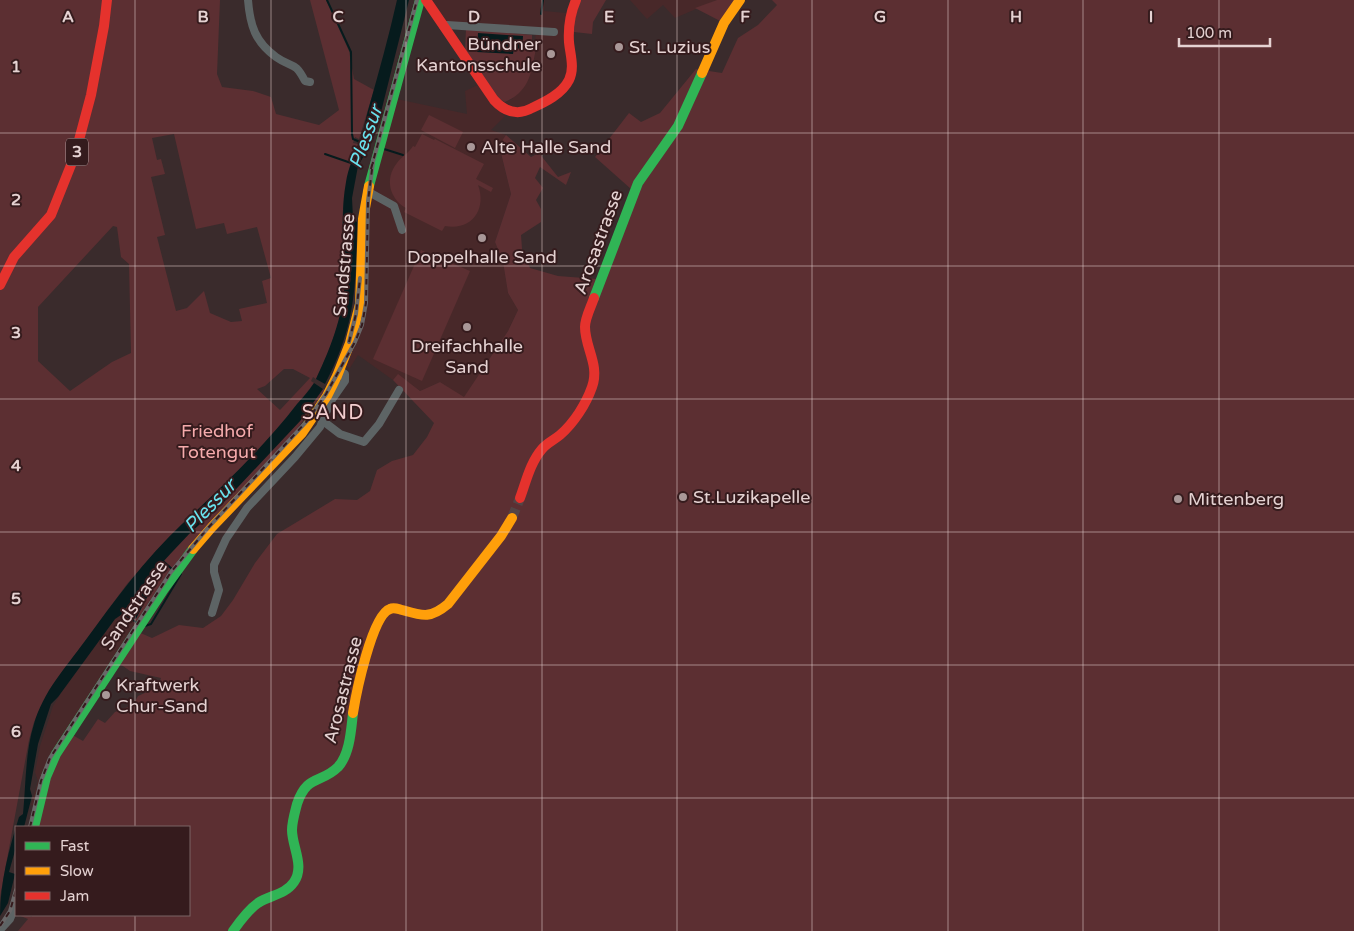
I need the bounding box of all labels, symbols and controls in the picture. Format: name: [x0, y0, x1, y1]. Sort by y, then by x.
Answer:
text: A: [62, 7, 74, 27]
text: B: [197, 7, 209, 27]
text: C: [332, 7, 344, 27]
text: D: [468, 7, 480, 27]
text: E: [604, 7, 614, 27]
text: F: [740, 7, 750, 27]
text: G: [874, 7, 886, 27]
text: H: [1010, 7, 1022, 27]
text: I: [1149, 7, 1153, 27]
scale bar: [1179, 15, 1270, 47]
text: 100 m: [1186, 24, 1232, 42]
place label: Bündner Kantonsschule: [416, 33, 541, 76]
place label: St. Luzius: [629, 36, 710, 58]
marker: St. Luzius: [613, 41, 625, 53]
marker: Bündner Kantonsschule: [545, 48, 557, 60]
text: 1: [11, 57, 21, 77]
water label: Plessur: [345, 100, 388, 171]
place label: Alte Halle Sand: [481, 136, 611, 158]
road number: 3: [66, 138, 88, 166]
marker: Alte Halle Sand: [465, 141, 477, 153]
street label: Arosastrasse: [569, 187, 627, 297]
text: 2: [11, 190, 21, 210]
street label: Sandstrasse: [329, 213, 359, 317]
marker: Doppelhalle Sand: [476, 232, 488, 244]
place label: Doppelhalle Sand: [407, 246, 557, 268]
marker: Dreifachhalle Sand: [461, 321, 473, 333]
text: 3: [11, 323, 21, 343]
place label: Dreifachhalle Sand: [411, 335, 523, 378]
district label: SAND: [302, 401, 364, 425]
park label: Friedhof Totengut: [178, 420, 256, 463]
text: 4: [11, 456, 21, 476]
water label: Plessur: [179, 473, 242, 537]
place label: St.Luzikapelle: [693, 486, 810, 508]
place label: Mittenberg: [1188, 488, 1284, 510]
marker: St.Luzikapelle: [677, 491, 689, 503]
marker: Mittenberg: [1172, 493, 1184, 505]
street label: Sandstrasse: [96, 556, 172, 654]
text: 5: [11, 589, 21, 609]
street label: Arosastrasse: [319, 634, 367, 746]
place label: Kraftwerk Chur-Sand: [116, 674, 208, 717]
marker: Kraftwerk Chur-Sand: [100, 689, 112, 701]
text: 6: [11, 722, 21, 742]
legend: [15, 826, 190, 916]
text: Fast: [60, 837, 90, 855]
text: Slow: [60, 862, 94, 880]
text: Jam: [60, 887, 89, 905]

